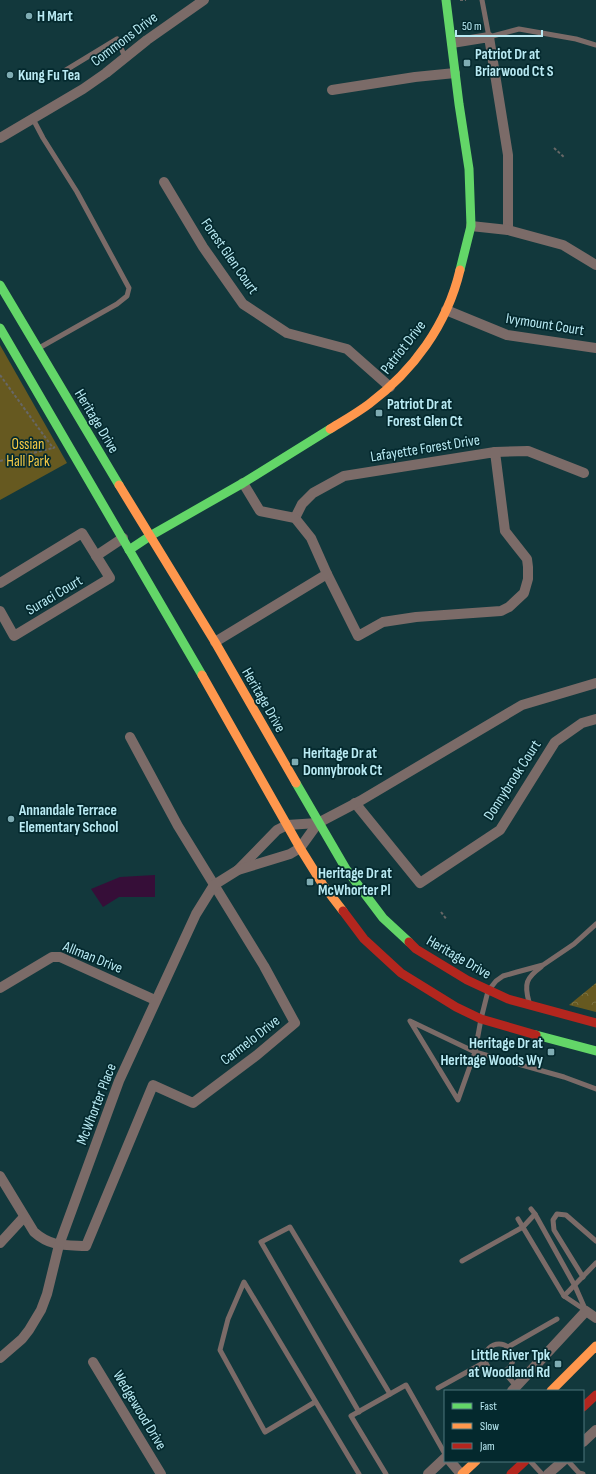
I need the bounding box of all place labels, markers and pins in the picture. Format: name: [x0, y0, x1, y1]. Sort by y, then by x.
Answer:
place label: H Mart: [37, 7, 73, 26]
marker: H Mart: [24, 11, 34, 21]
place label: Patriot Dr at Briarwood Ct S: [475, 45, 554, 81]
marker: Patriot Dr at Briarwood Ct S: [462, 58, 472, 68]
place label: Kung Fu Tea: [18, 66, 80, 85]
marker: Kung Fu Tea: [5, 70, 15, 80]
place label: Patriot Dr at Forest Glen Ct: [387, 395, 462, 431]
marker: Patriot Dr at Forest Glen Ct: [374, 408, 384, 418]
place label: Heritage Dr at Donnybrook Ct: [303, 744, 382, 780]
marker: Heritage Dr at Donnybrook Ct: [290, 757, 300, 767]
place label: Annandale Terrace Elementary School: [18, 801, 118, 837]
marker: Annandale Terrace Elementary School: [6, 814, 16, 824]
place label: Heritage Dr at McWhorter Pl: [318, 864, 392, 900]
marker: Heritage Dr at McWhorter Pl: [305, 877, 315, 887]
place label: Heritage Dr at Heritage Woods Wy: [440, 1034, 544, 1070]
marker: Heritage Dr at Heritage Woods Wy: [546, 1047, 556, 1057]
place label: Little River Tpk at Woodland Rd: [468, 1346, 551, 1382]
marker: Little River Tpk at Woodland Rd: [553, 1359, 563, 1369]

